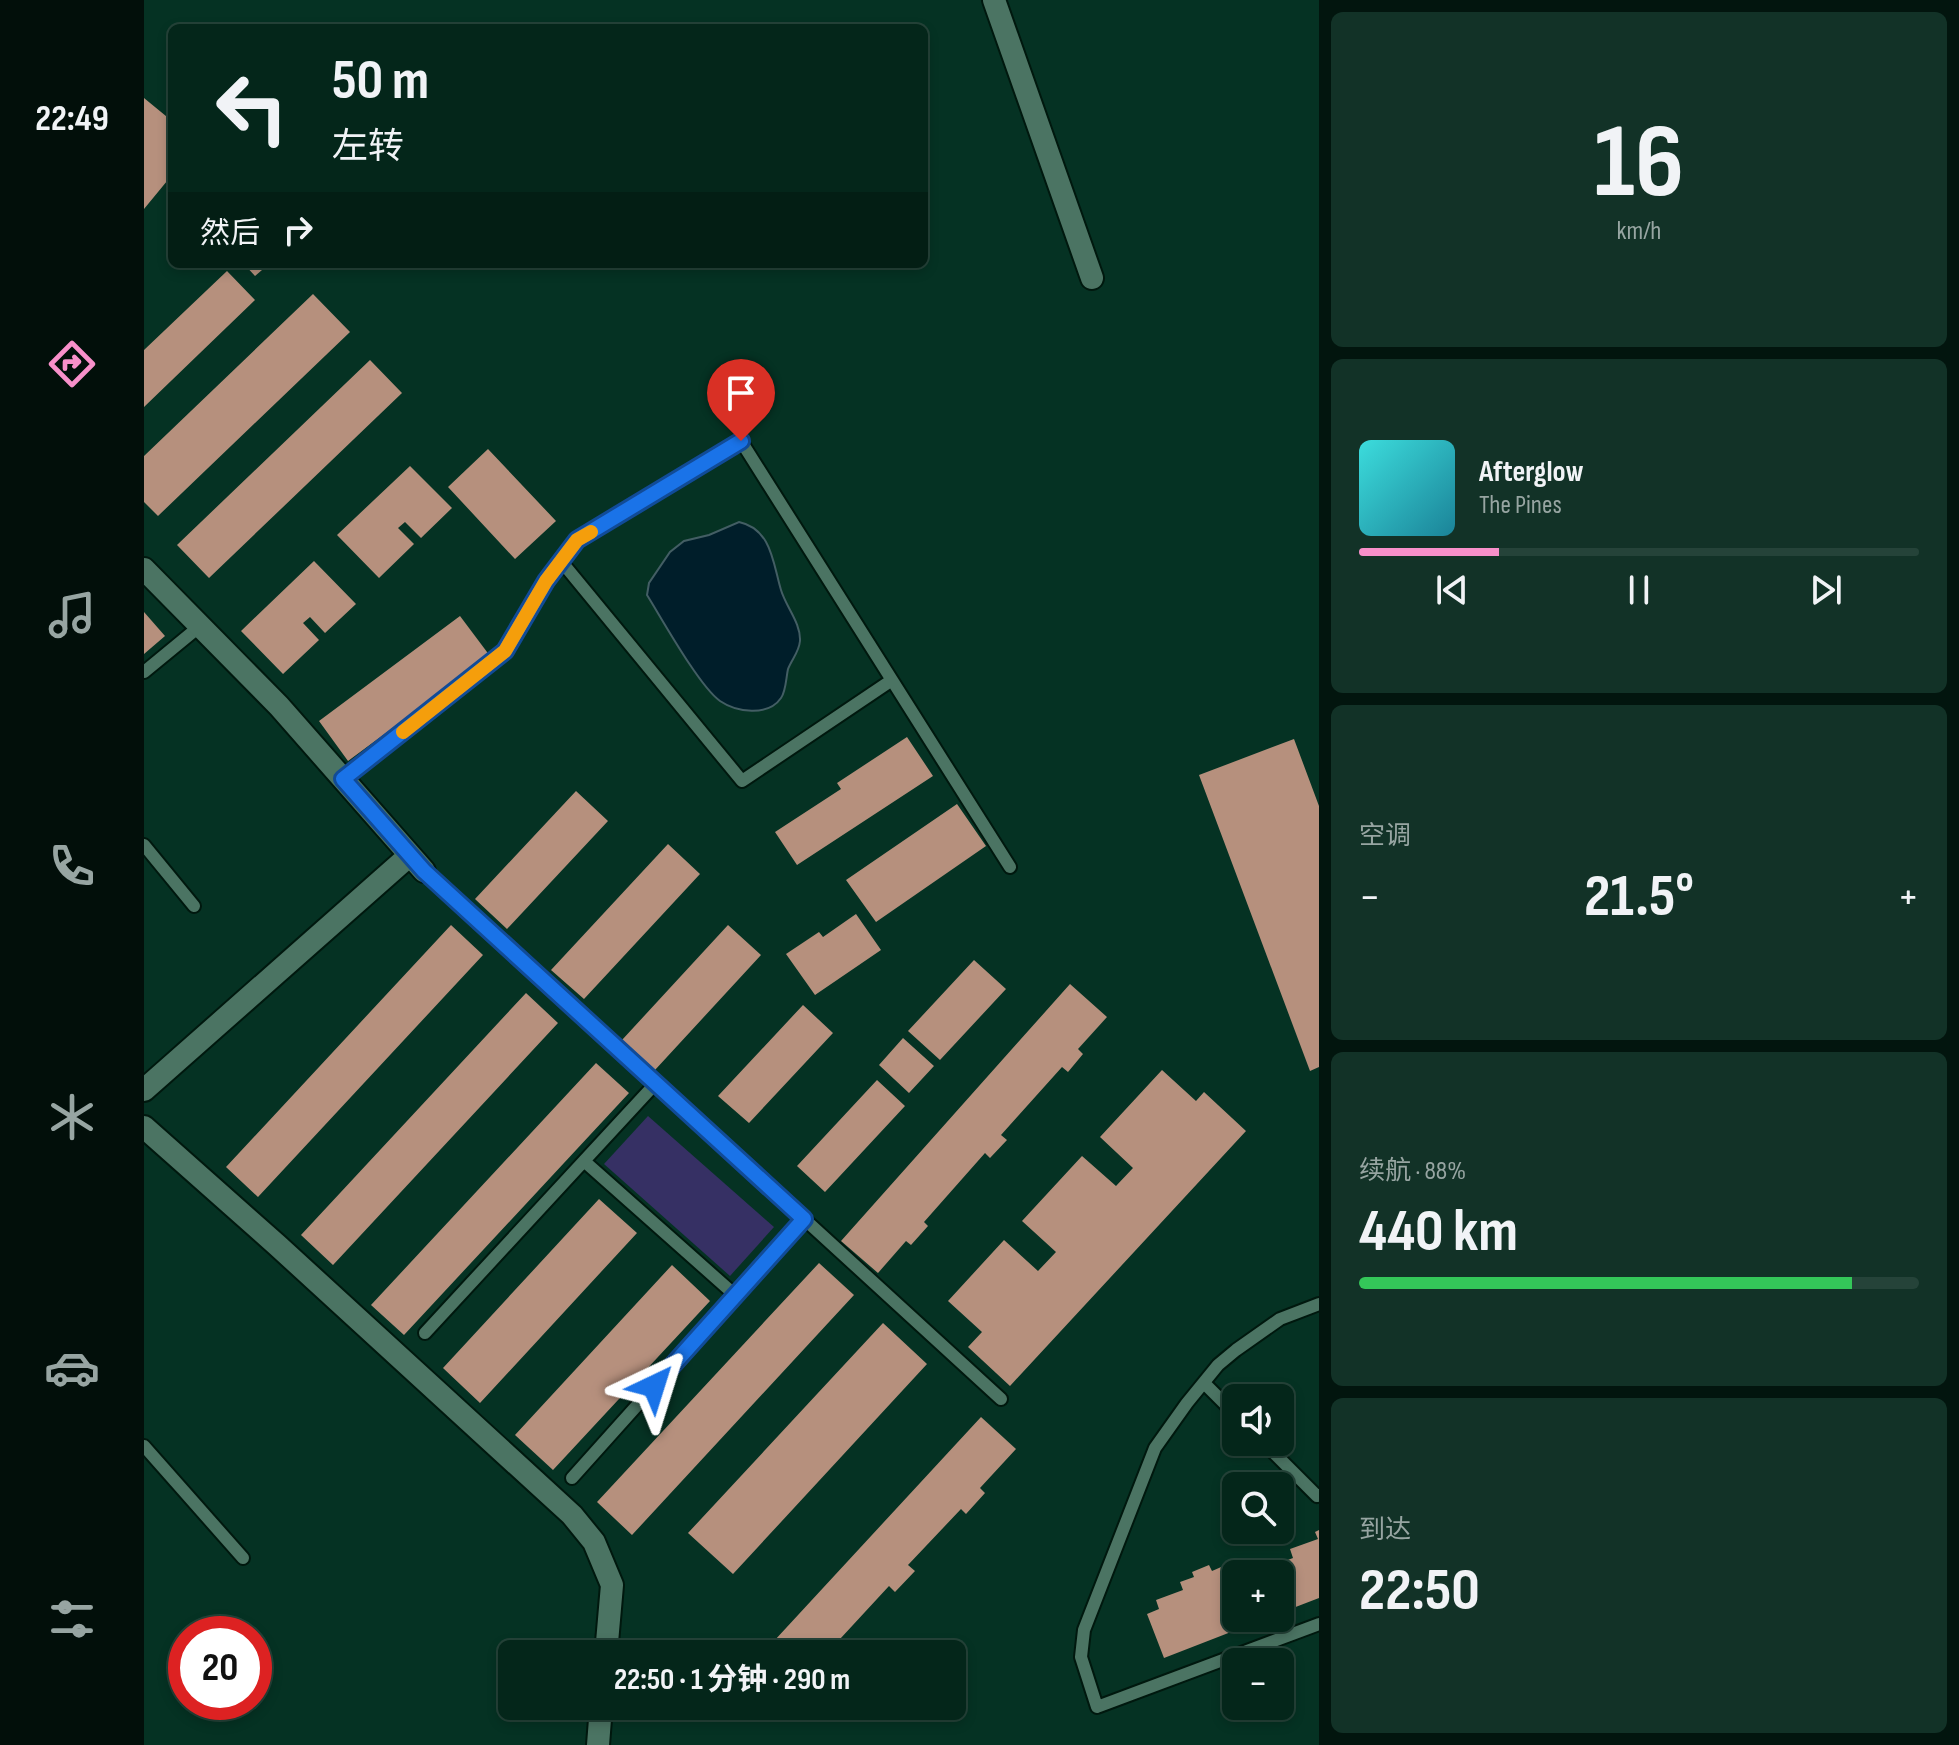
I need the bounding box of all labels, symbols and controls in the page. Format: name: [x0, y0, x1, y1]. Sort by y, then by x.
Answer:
text: 50 m: [332, 48, 429, 115]
icon: left: [200, 56, 304, 160]
text: 22:49: [35, 98, 109, 141]
text: 16: [1594, 101, 1684, 226]
text: 左转: [332, 126, 404, 169]
icon: right: [276, 208, 320, 252]
text: 然后: [200, 216, 260, 252]
text: km/h: [1617, 216, 1661, 247]
icon: directions: [44, 336, 100, 392]
pin: [707, 359, 775, 441]
icon: arrive: [719, 371, 763, 415]
text: Afterglow: [1479, 454, 1584, 490]
text: The Pines: [1479, 490, 1562, 521]
icon: previous: [1430, 568, 1474, 612]
icon: pause: [1617, 568, 1661, 612]
icon: next: [1804, 568, 1848, 612]
icon: music: [44, 587, 100, 643]
text: 空调: [1359, 821, 1411, 852]
icon: phone: [44, 838, 100, 894]
text: 21.5°: [1584, 861, 1694, 933]
text: −: [1359, 871, 1381, 924]
text: +: [1897, 871, 1919, 924]
icon: climate: [44, 1089, 100, 1145]
text: 续航 · 88%: [1359, 1156, 1466, 1187]
text: 440 km: [1359, 1196, 1518, 1268]
icon: car: [44, 1340, 100, 1396]
position arrow: [612, 1344, 696, 1428]
map controls: [1222, 1384, 1294, 1720]
button: sound: [1222, 1384, 1294, 1456]
button: search: [1222, 1472, 1294, 1544]
text: 到达: [1359, 1515, 1411, 1546]
text: 22:50: [1359, 1555, 1480, 1627]
button: +: [1222, 1560, 1294, 1632]
icon: filters: [44, 1591, 100, 1647]
speed limit sign: 20: [168, 1616, 272, 1720]
button: −: [1222, 1648, 1294, 1720]
text: 22:50 · 1 分钟 · 290 m: [614, 1662, 850, 1698]

